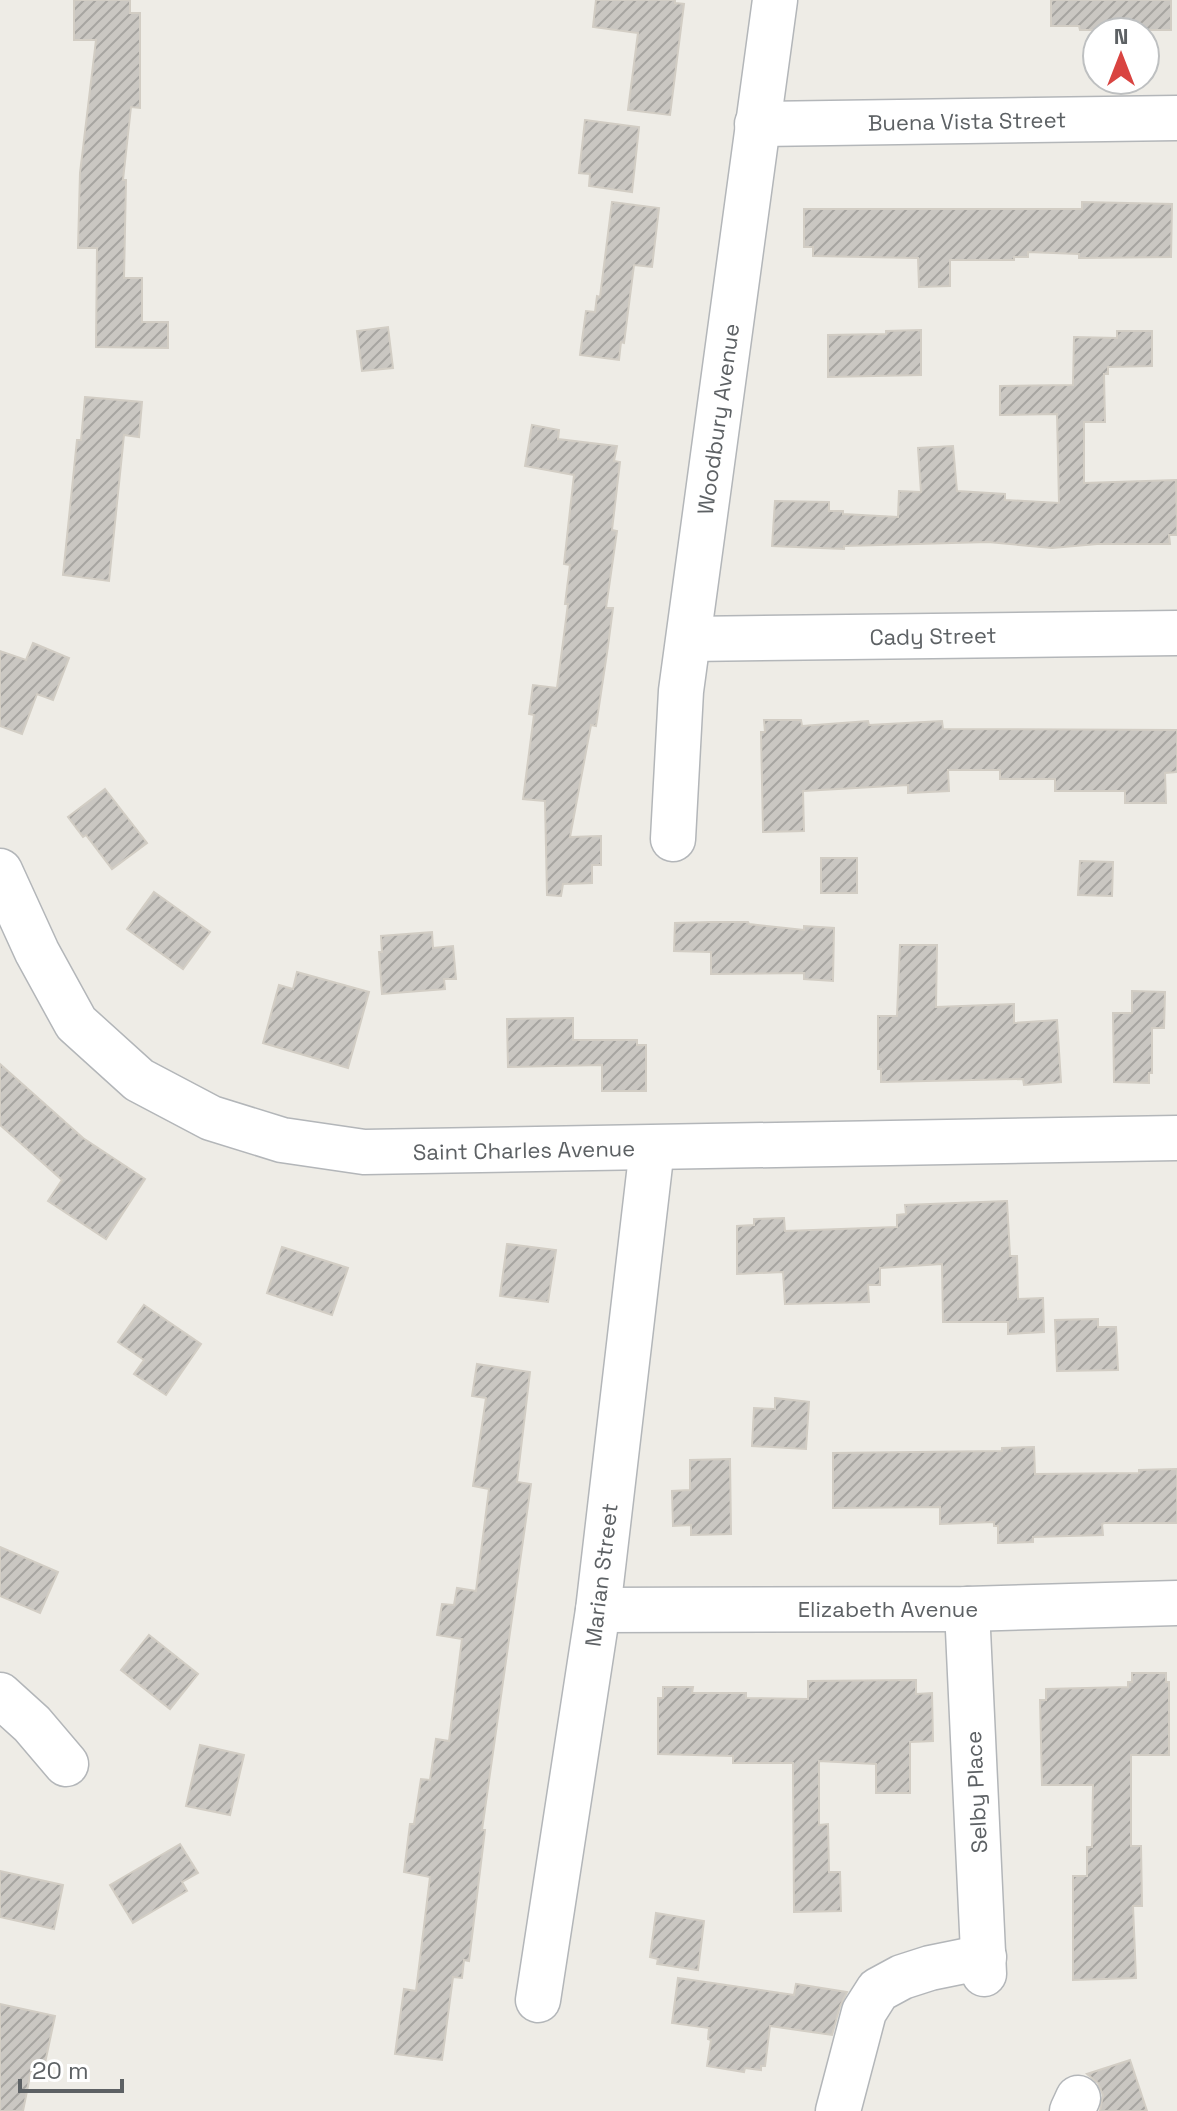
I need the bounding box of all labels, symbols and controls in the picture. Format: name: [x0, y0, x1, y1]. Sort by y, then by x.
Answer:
north arrow: [1081, 16, 1161, 96]
text: N: [1114, 22, 1128, 50]
street label: Buena Vista Street: [868, 105, 1066, 137]
street label: Woodbury Avenue: [691, 322, 745, 516]
street label: Cady Street: [869, 621, 997, 651]
street label: Saint Charles Avenue: [413, 1134, 635, 1166]
street label: Marian Street: [578, 1502, 624, 1648]
street label: Elizabeth Avenue: [798, 1595, 978, 1623]
street label: Selby Place: [959, 1730, 993, 1854]
scale bar: [20, 2043, 122, 2093]
text: 20 m: [32, 2055, 89, 2086]

